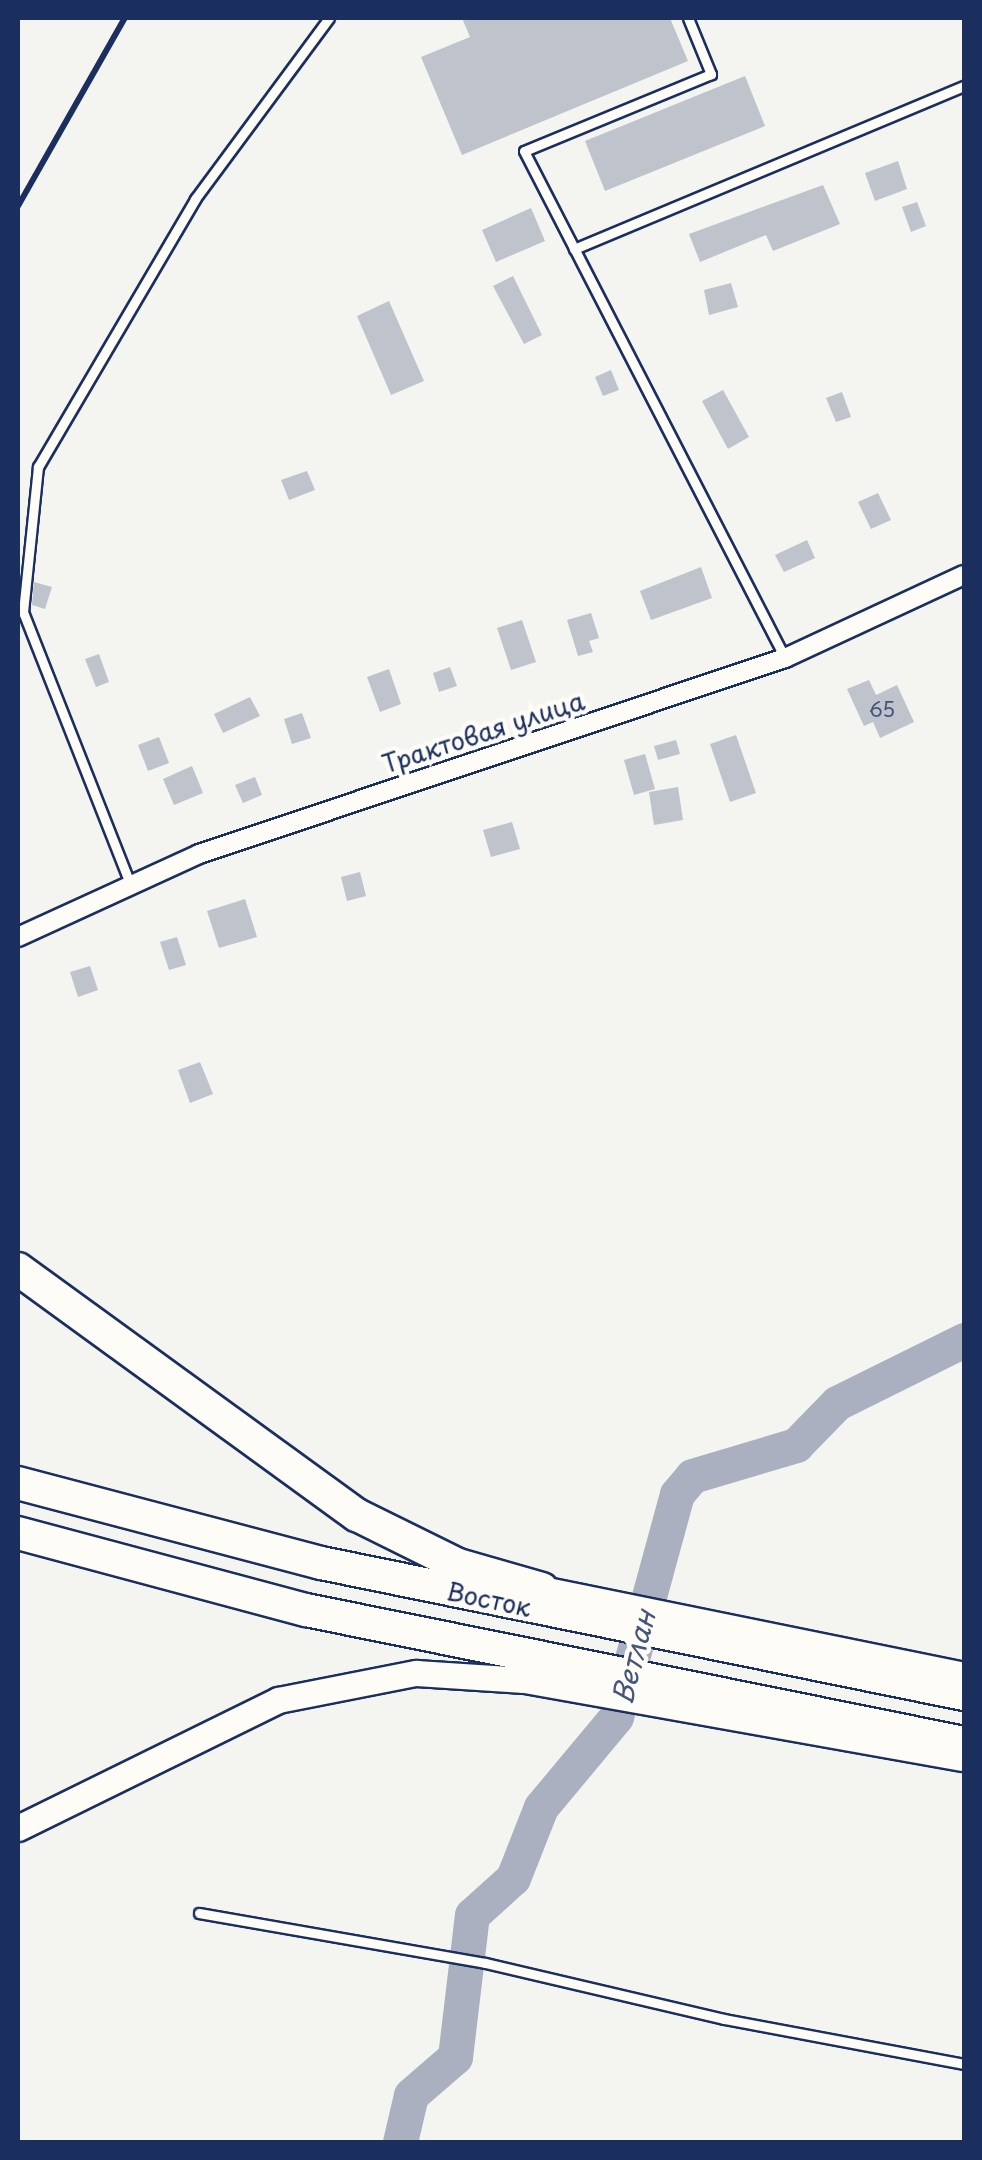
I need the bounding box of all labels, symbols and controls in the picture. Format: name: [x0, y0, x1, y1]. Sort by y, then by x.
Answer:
street label: Трактовая улица: [378, 685, 588, 779]
house number: 65: [869, 697, 895, 721]
street label: Восток: [444, 1575, 534, 1623]
water label: Ветлан: [604, 1606, 662, 1708]

